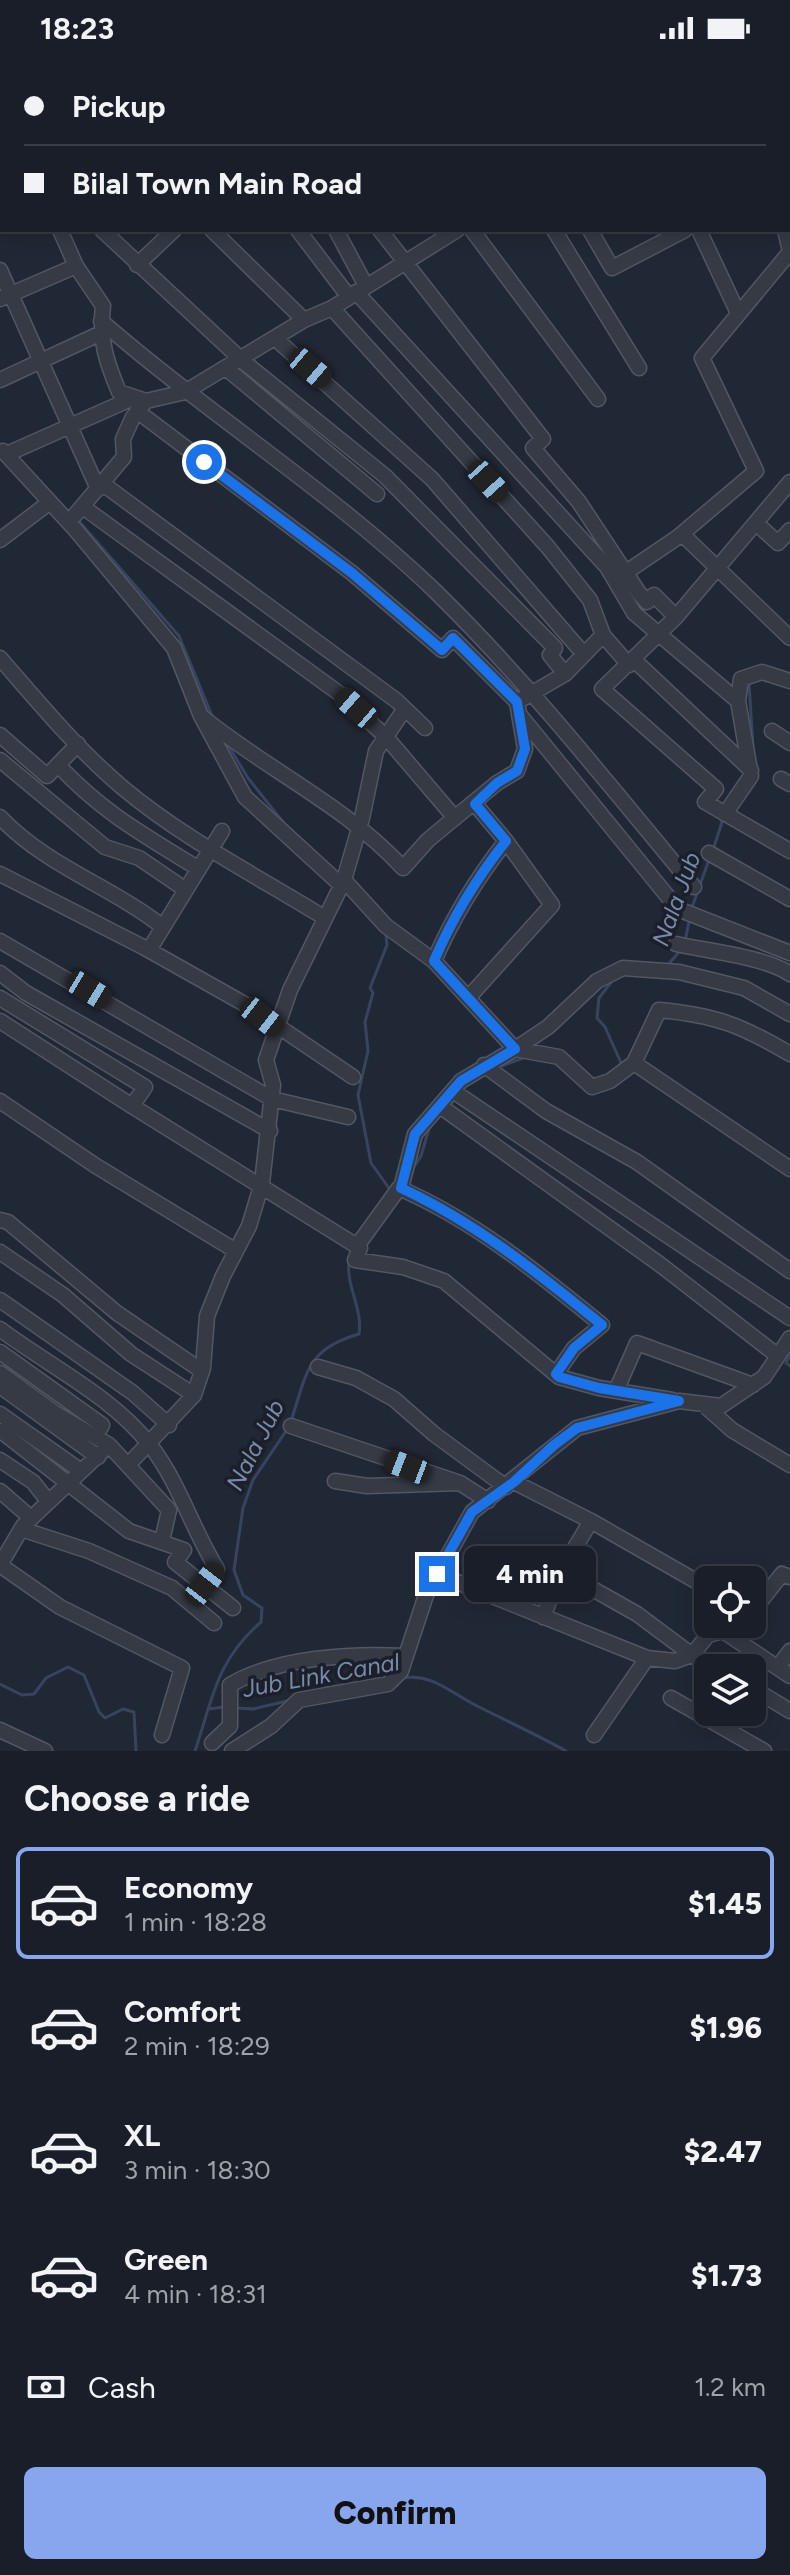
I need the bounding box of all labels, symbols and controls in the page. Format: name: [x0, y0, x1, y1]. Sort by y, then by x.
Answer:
text: 18:23: [40, 10, 114, 47]
text: Pickup: [72, 88, 166, 125]
text: Bilal Town Main Road: [72, 165, 362, 202]
car: [284, 343, 336, 393]
route start: [186, 444, 222, 480]
car: [463, 455, 513, 507]
car: [330, 683, 382, 733]
water label: Nala Jub: [646, 848, 706, 950]
car: [62, 967, 116, 1013]
car: [236, 993, 288, 1041]
water label: Nala Jub: [220, 1395, 290, 1495]
car: [380, 1447, 434, 1487]
callout: 4 min: [465, 1546, 597, 1602]
route end: [419, 1556, 455, 1592]
car: [181, 1558, 229, 1610]
text: 4 min: [496, 1558, 564, 1590]
map controls: [694, 1566, 766, 1726]
button: locate: [694, 1566, 766, 1638]
water label: Jub Link Canal: [239, 1647, 402, 1703]
button: layers: [694, 1654, 766, 1726]
text: Choose a ride: [24, 1777, 250, 1820]
icon: car: [28, 1867, 100, 1939]
text: Economy: [124, 1869, 253, 1906]
text: $1.45: [688, 1885, 762, 1922]
text: 1 min · 18:28: [124, 1906, 267, 1938]
icon: car: [28, 1991, 100, 2063]
text: Comfort: [124, 1993, 242, 2030]
text: $1.96: [690, 2009, 762, 2046]
text: 2 min · 18:29: [124, 2030, 270, 2062]
icon: car: [28, 2115, 100, 2187]
text: XL: [124, 2117, 160, 2154]
text: $2.47: [684, 2133, 762, 2170]
text: 3 min · 18:30: [124, 2154, 271, 2186]
icon: car: [28, 2239, 100, 2311]
text: Green: [124, 2241, 208, 2278]
text: $1.73: [691, 2257, 762, 2294]
text: 4 min · 18:31: [124, 2278, 267, 2310]
icon: cash: [24, 2365, 68, 2409]
text: Cash: [88, 2369, 156, 2406]
text: 1.2 km: [694, 2371, 766, 2403]
button: Confirm: [24, 2467, 766, 2559]

